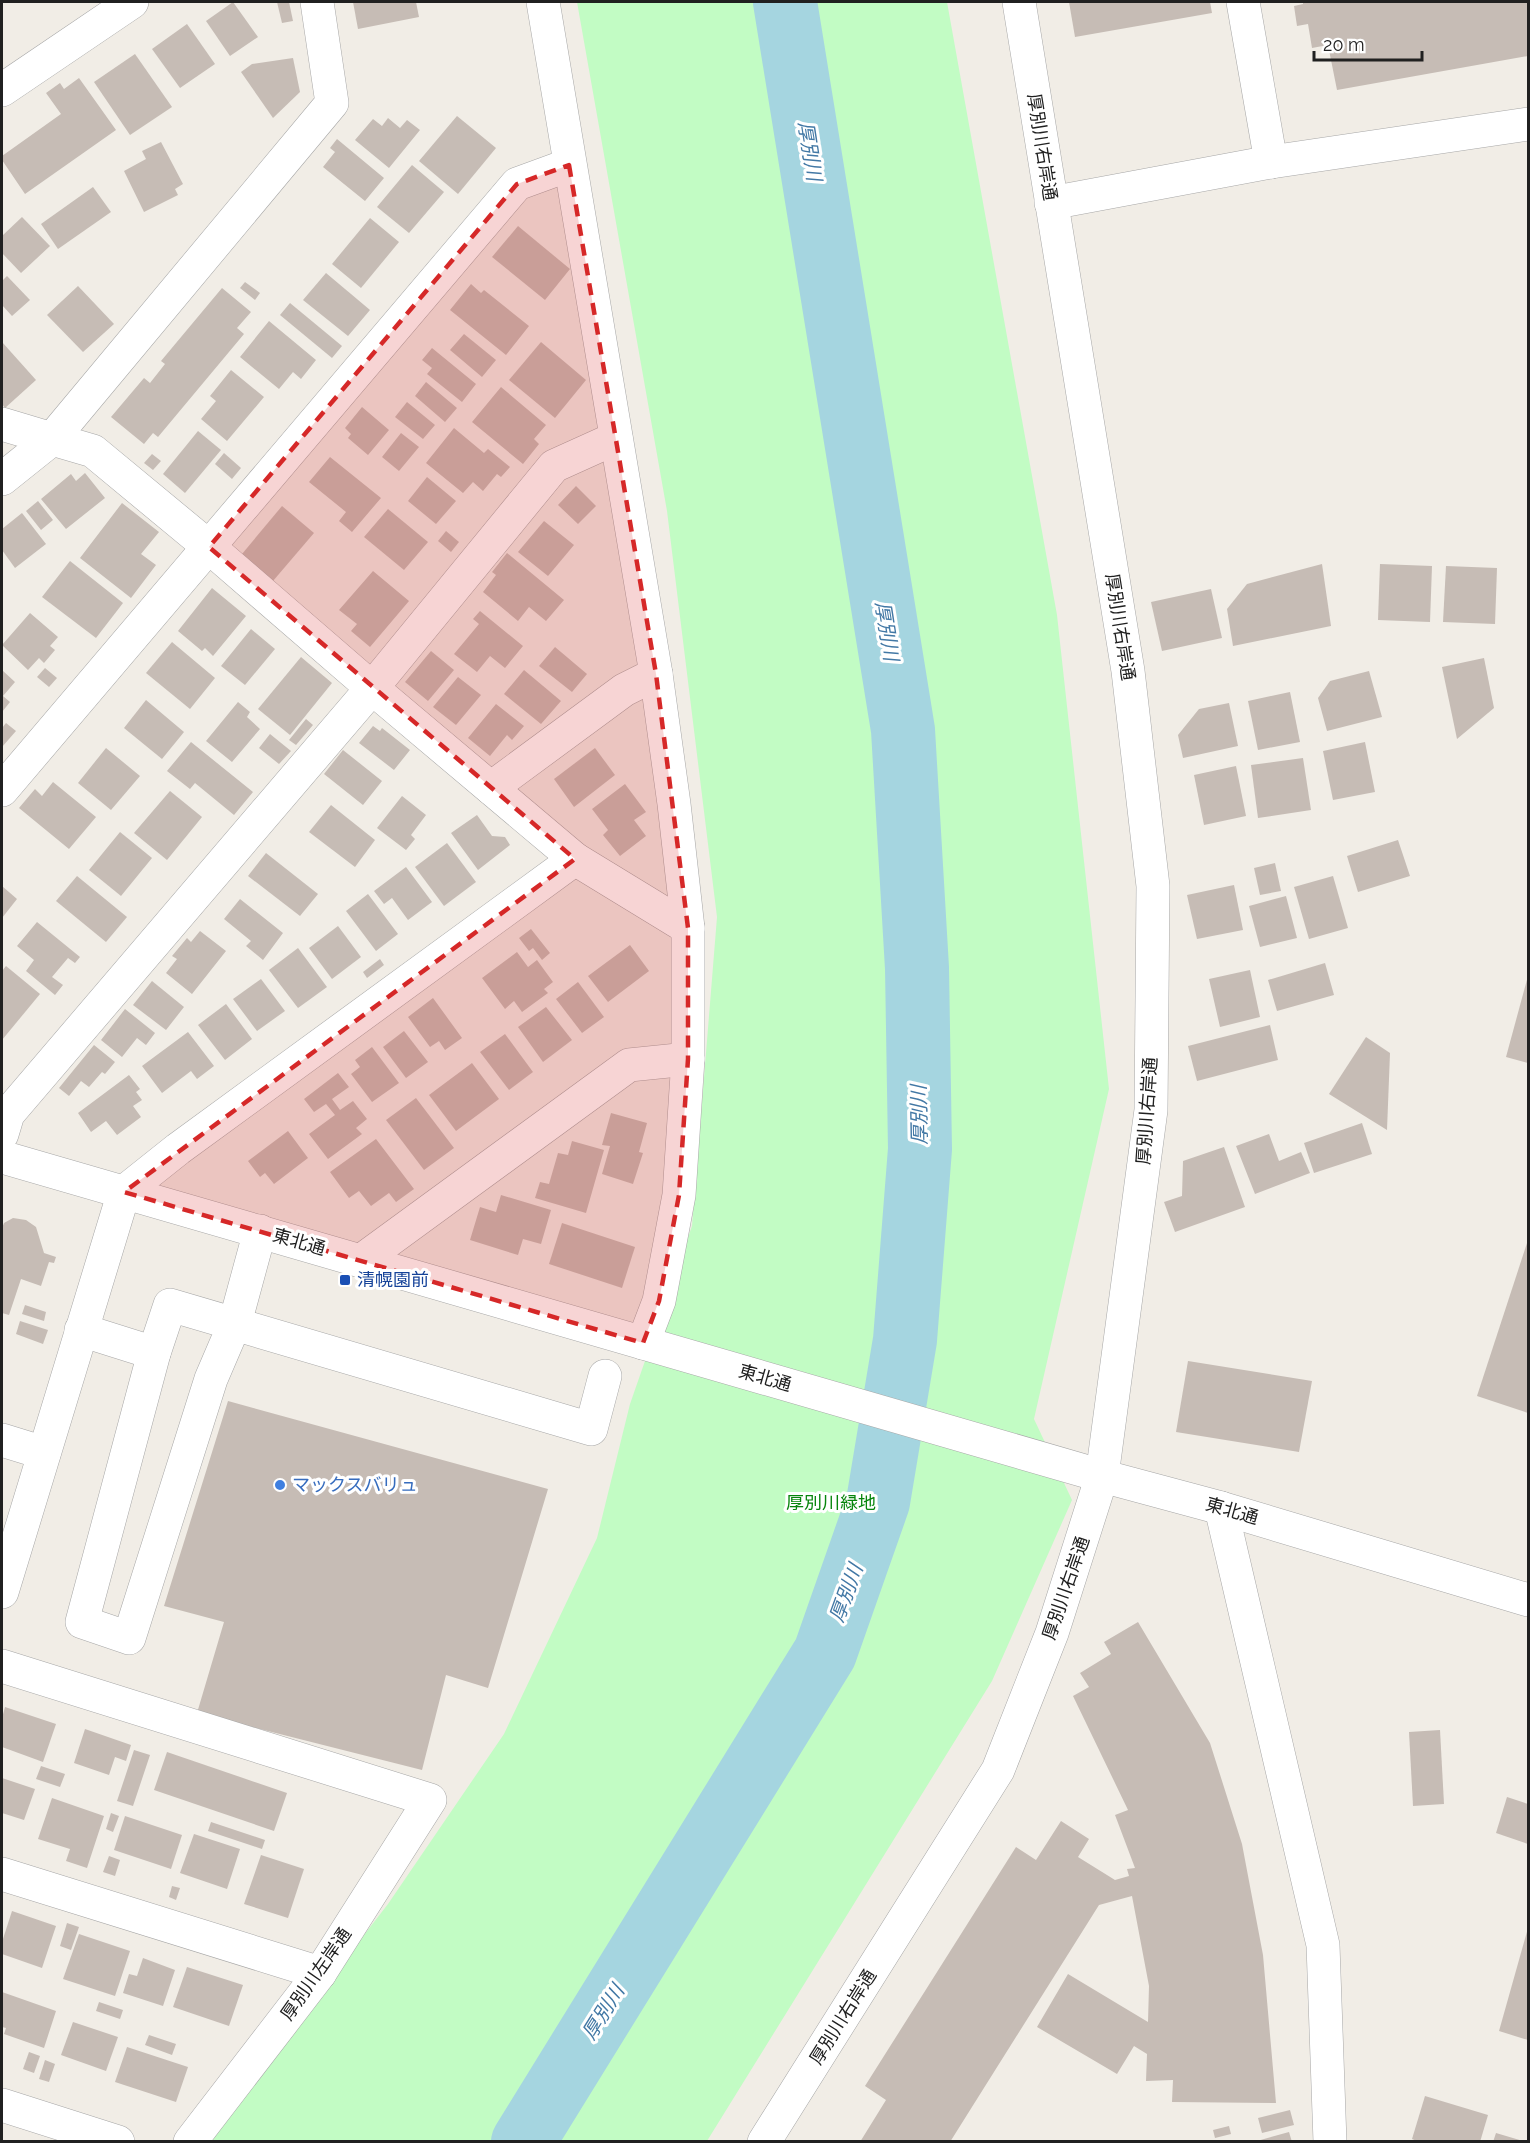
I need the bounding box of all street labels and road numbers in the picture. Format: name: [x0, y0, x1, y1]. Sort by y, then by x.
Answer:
street label: 厚別川右岸通: [1024, 92, 1061, 202]
street label: 厚別川右岸通: [1102, 572, 1139, 682]
street label: 厚別川右岸通: [1132, 1056, 1161, 1166]
street label: 東北通: [270, 1224, 328, 1259]
street label: 東北通: [736, 1360, 794, 1395]
street label: 東北通: [1203, 1493, 1261, 1528]
street label: 厚別川右岸通: [1038, 1533, 1093, 1642]
street label: 厚別川左岸通: [276, 1923, 355, 2024]
street label: 厚別川右岸通: [805, 1965, 880, 2068]

